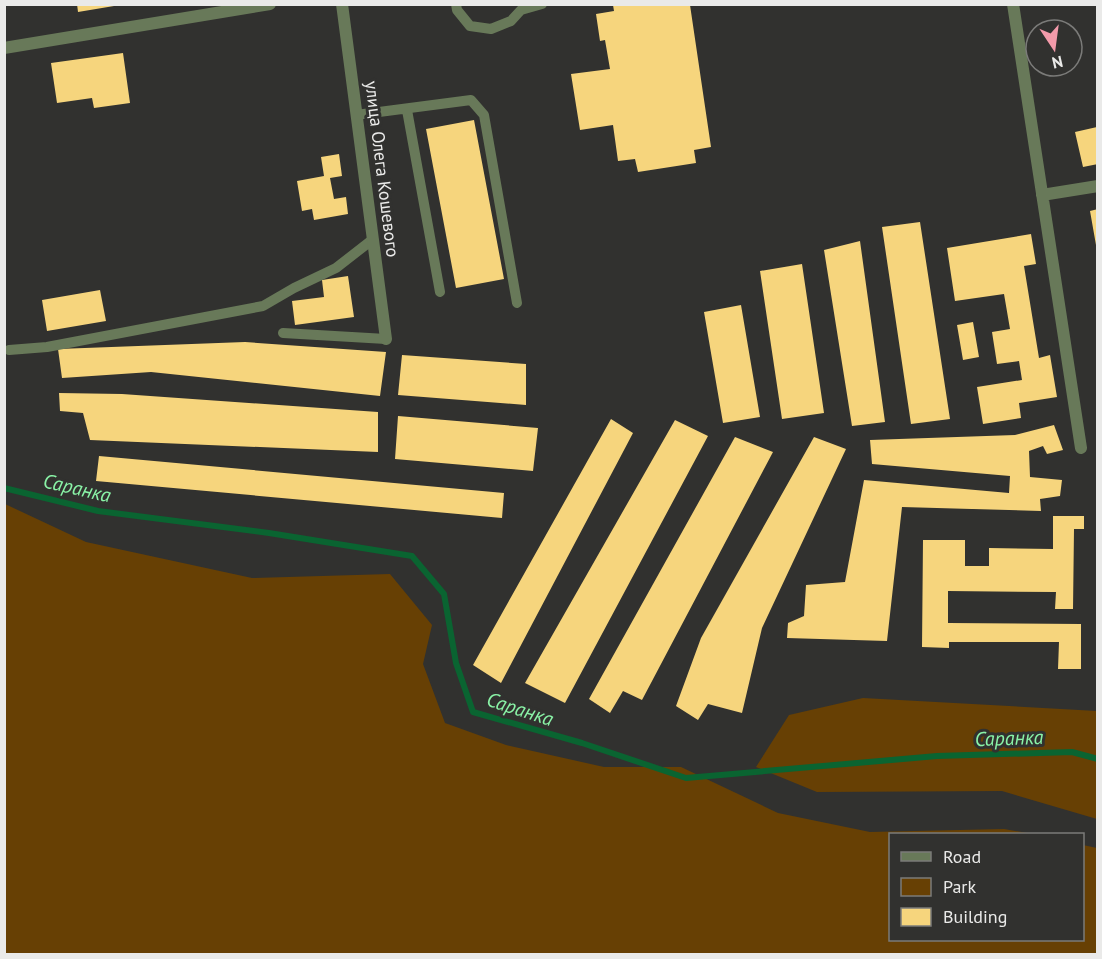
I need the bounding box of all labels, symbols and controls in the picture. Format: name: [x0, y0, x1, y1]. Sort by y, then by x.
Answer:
north arrow: [1024, 18, 1084, 78]
text: N: [1050, 52, 1065, 74]
street label: улица Олега Кошевого: [360, 79, 405, 258]
water label: Саранка: [41, 468, 114, 508]
water label: Саранка: [483, 686, 557, 732]
water label: Саранка: [974, 724, 1044, 752]
legend: [889, 833, 1084, 941]
text: Road: [943, 845, 981, 868]
text: Park: [943, 875, 976, 898]
text: Building: [943, 905, 1007, 928]

